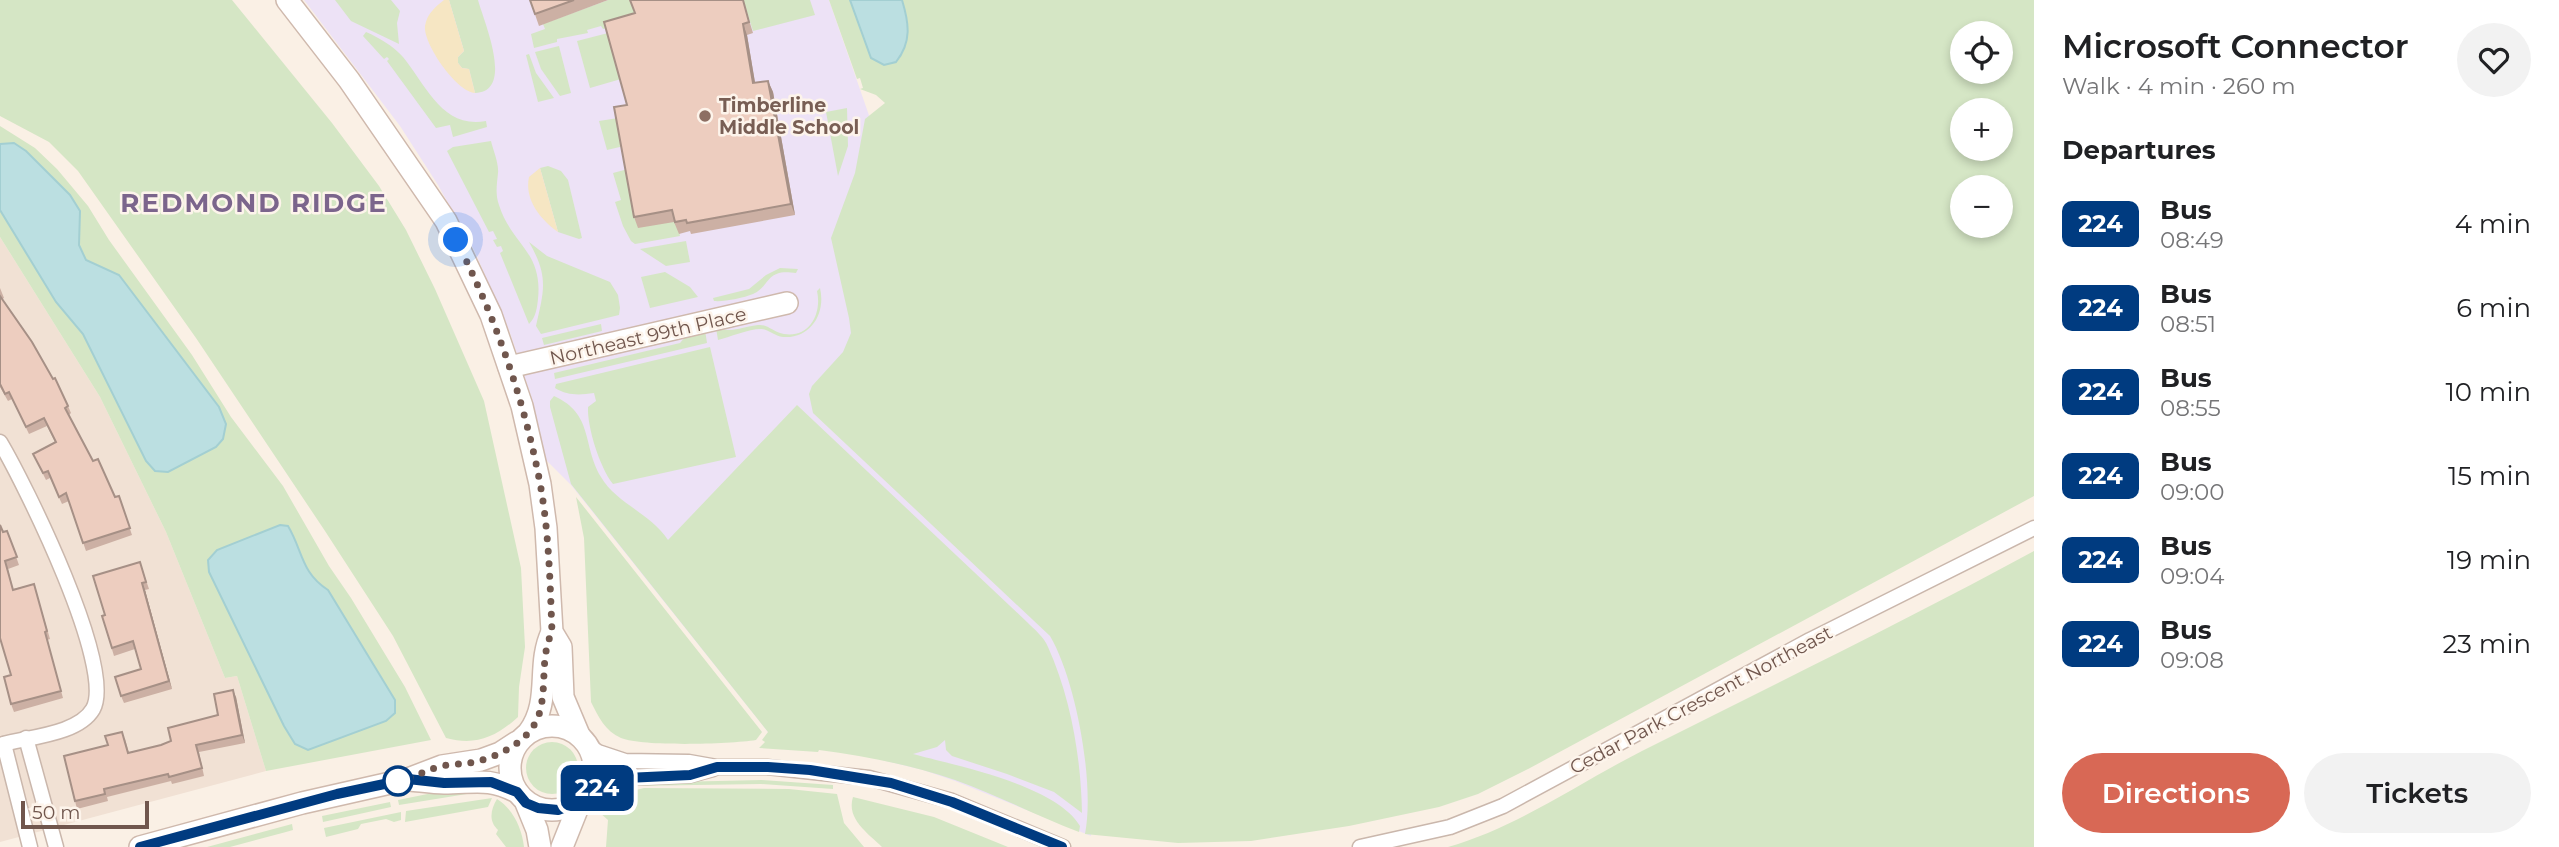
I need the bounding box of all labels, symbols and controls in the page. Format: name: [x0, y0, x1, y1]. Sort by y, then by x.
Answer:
map controls: [1950, 21, 2013, 238]
button: locate: [1950, 21, 2013, 84]
button: heart: [2457, 23, 2531, 97]
text: Microsoft Connector: [2062, 26, 2409, 66]
text: Walk · 4 min · 260 m: [2062, 72, 2296, 100]
place label: Timberline Middle School: [719, 94, 859, 139]
button: +: [1950, 98, 2013, 161]
marker: Timberline Middle School: [697, 108, 713, 124]
text: Departures: [2062, 134, 2216, 166]
button: −: [1950, 175, 2013, 238]
district label: REDMOND RIDGE: [120, 187, 388, 219]
text: Bus: [2160, 194, 2212, 226]
text: 4 min: [2455, 208, 2531, 240]
text: 224: [2078, 209, 2123, 238]
your location: [438, 222, 473, 257]
text: 08:49: [2160, 226, 2224, 254]
text: Bus: [2160, 278, 2212, 310]
text: 6 min: [2456, 292, 2531, 324]
text: 224: [2078, 293, 2123, 322]
street label: Northeast 99th Place: [547, 302, 749, 370]
text: 08:51: [2160, 310, 2216, 338]
text: Bus: [2160, 362, 2212, 394]
text: 10 min: [2445, 376, 2531, 408]
text: 224: [2078, 377, 2123, 406]
text: 08:55: [2160, 394, 2221, 422]
text: Bus: [2160, 446, 2212, 478]
text: 15 min: [2448, 460, 2531, 492]
text: 224: [2078, 461, 2123, 490]
text: 09:00: [2160, 478, 2225, 506]
text: Bus: [2160, 530, 2212, 562]
text: 19 min: [2447, 544, 2531, 576]
text: 224: [2078, 545, 2123, 574]
text: 09:04: [2160, 562, 2225, 590]
text: Bus: [2160, 614, 2212, 646]
street label: Cedar Park Crescent Northeast: [1566, 621, 1836, 779]
text: 23 min: [2443, 628, 2531, 660]
text: 224: [2078, 629, 2123, 658]
text: 09:08: [2160, 646, 2224, 674]
button: Directions: [2062, 753, 2290, 833]
button: Tickets: [2304, 753, 2531, 833]
line badge: 224: [557, 765, 637, 811]
unlabelled marker: [383, 766, 413, 796]
text: 224: [575, 773, 619, 802]
scale bar: [21, 798, 149, 830]
text: 50 m: [32, 801, 80, 824]

